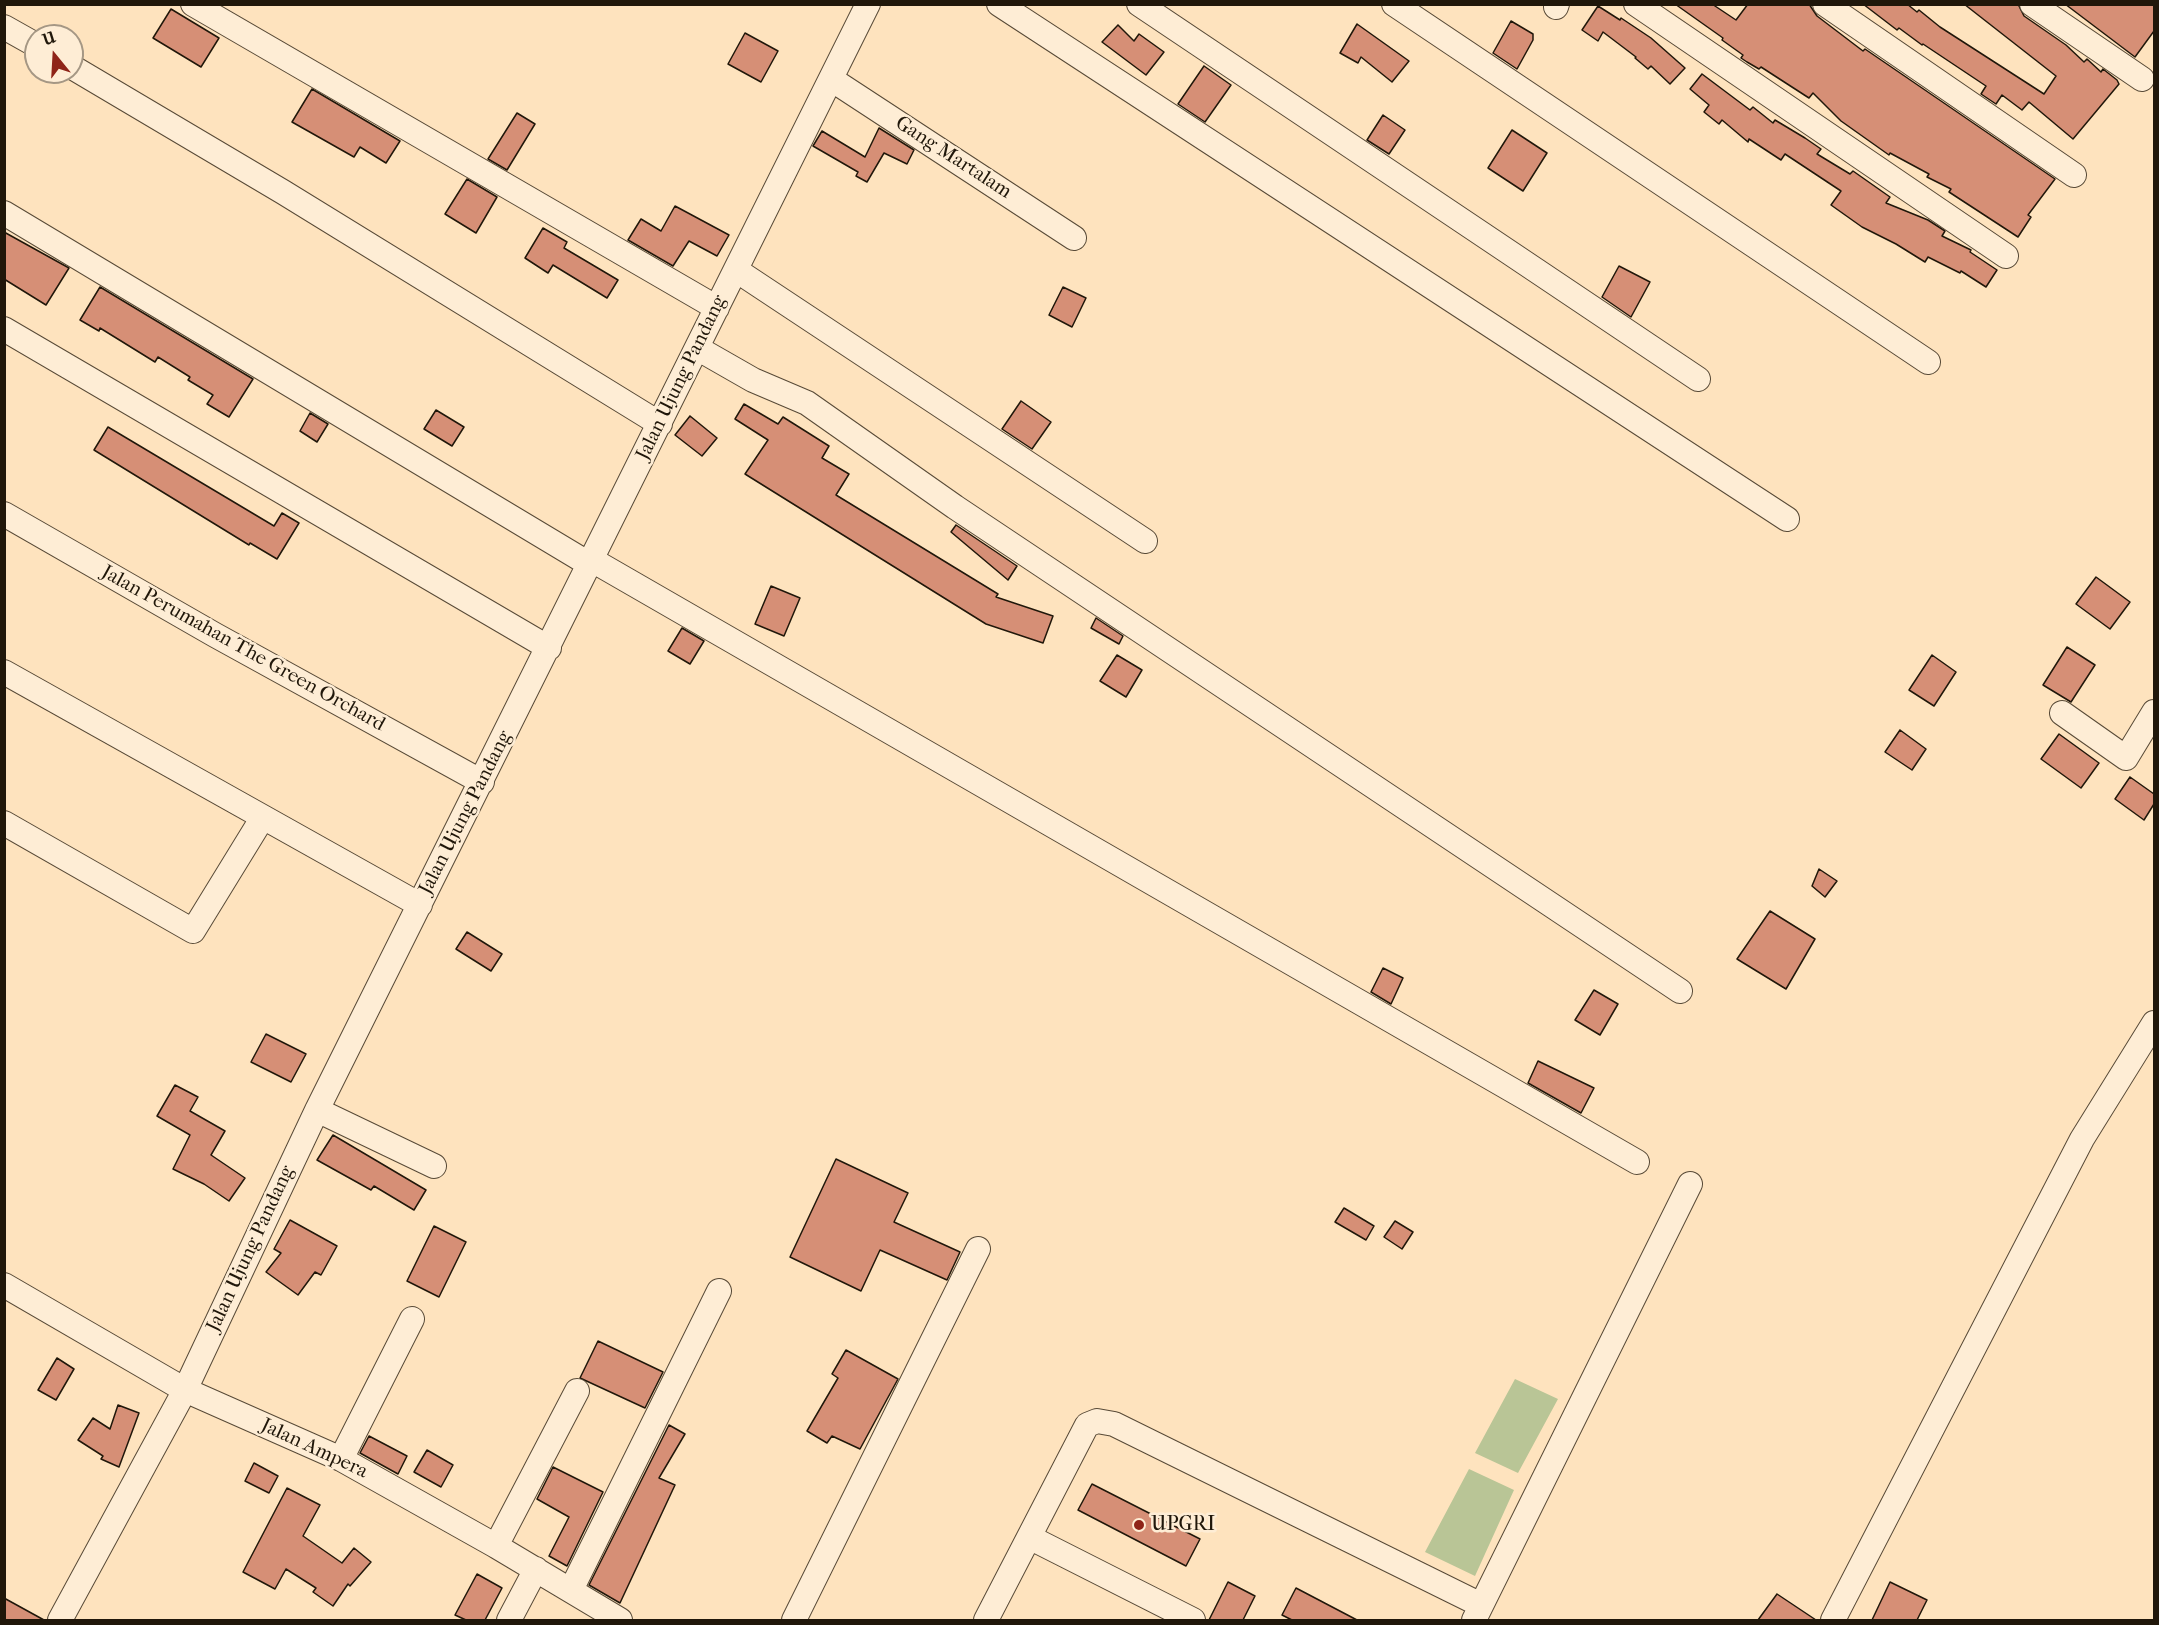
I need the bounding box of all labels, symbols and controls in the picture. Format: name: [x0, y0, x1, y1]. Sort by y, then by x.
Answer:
north arrow: [24, 24, 84, 84]
text: U: [40, 27, 58, 49]
street label: Gang Martalam: [890, 111, 1016, 205]
street label: Jalan Ujung Pandang: [632, 292, 732, 464]
street label: Jalan Perumahan The Green Orchard: [97, 561, 389, 737]
street label: Jalan Ujung Pandang: [414, 727, 518, 899]
street label: Jalan Ujung Pandang: [202, 1162, 300, 1336]
street label: Jalan Ampera: [257, 1414, 371, 1484]
place label: UPGRI: [1151, 1513, 1215, 1537]
marker: UPGRI: [1132, 1518, 1146, 1532]

